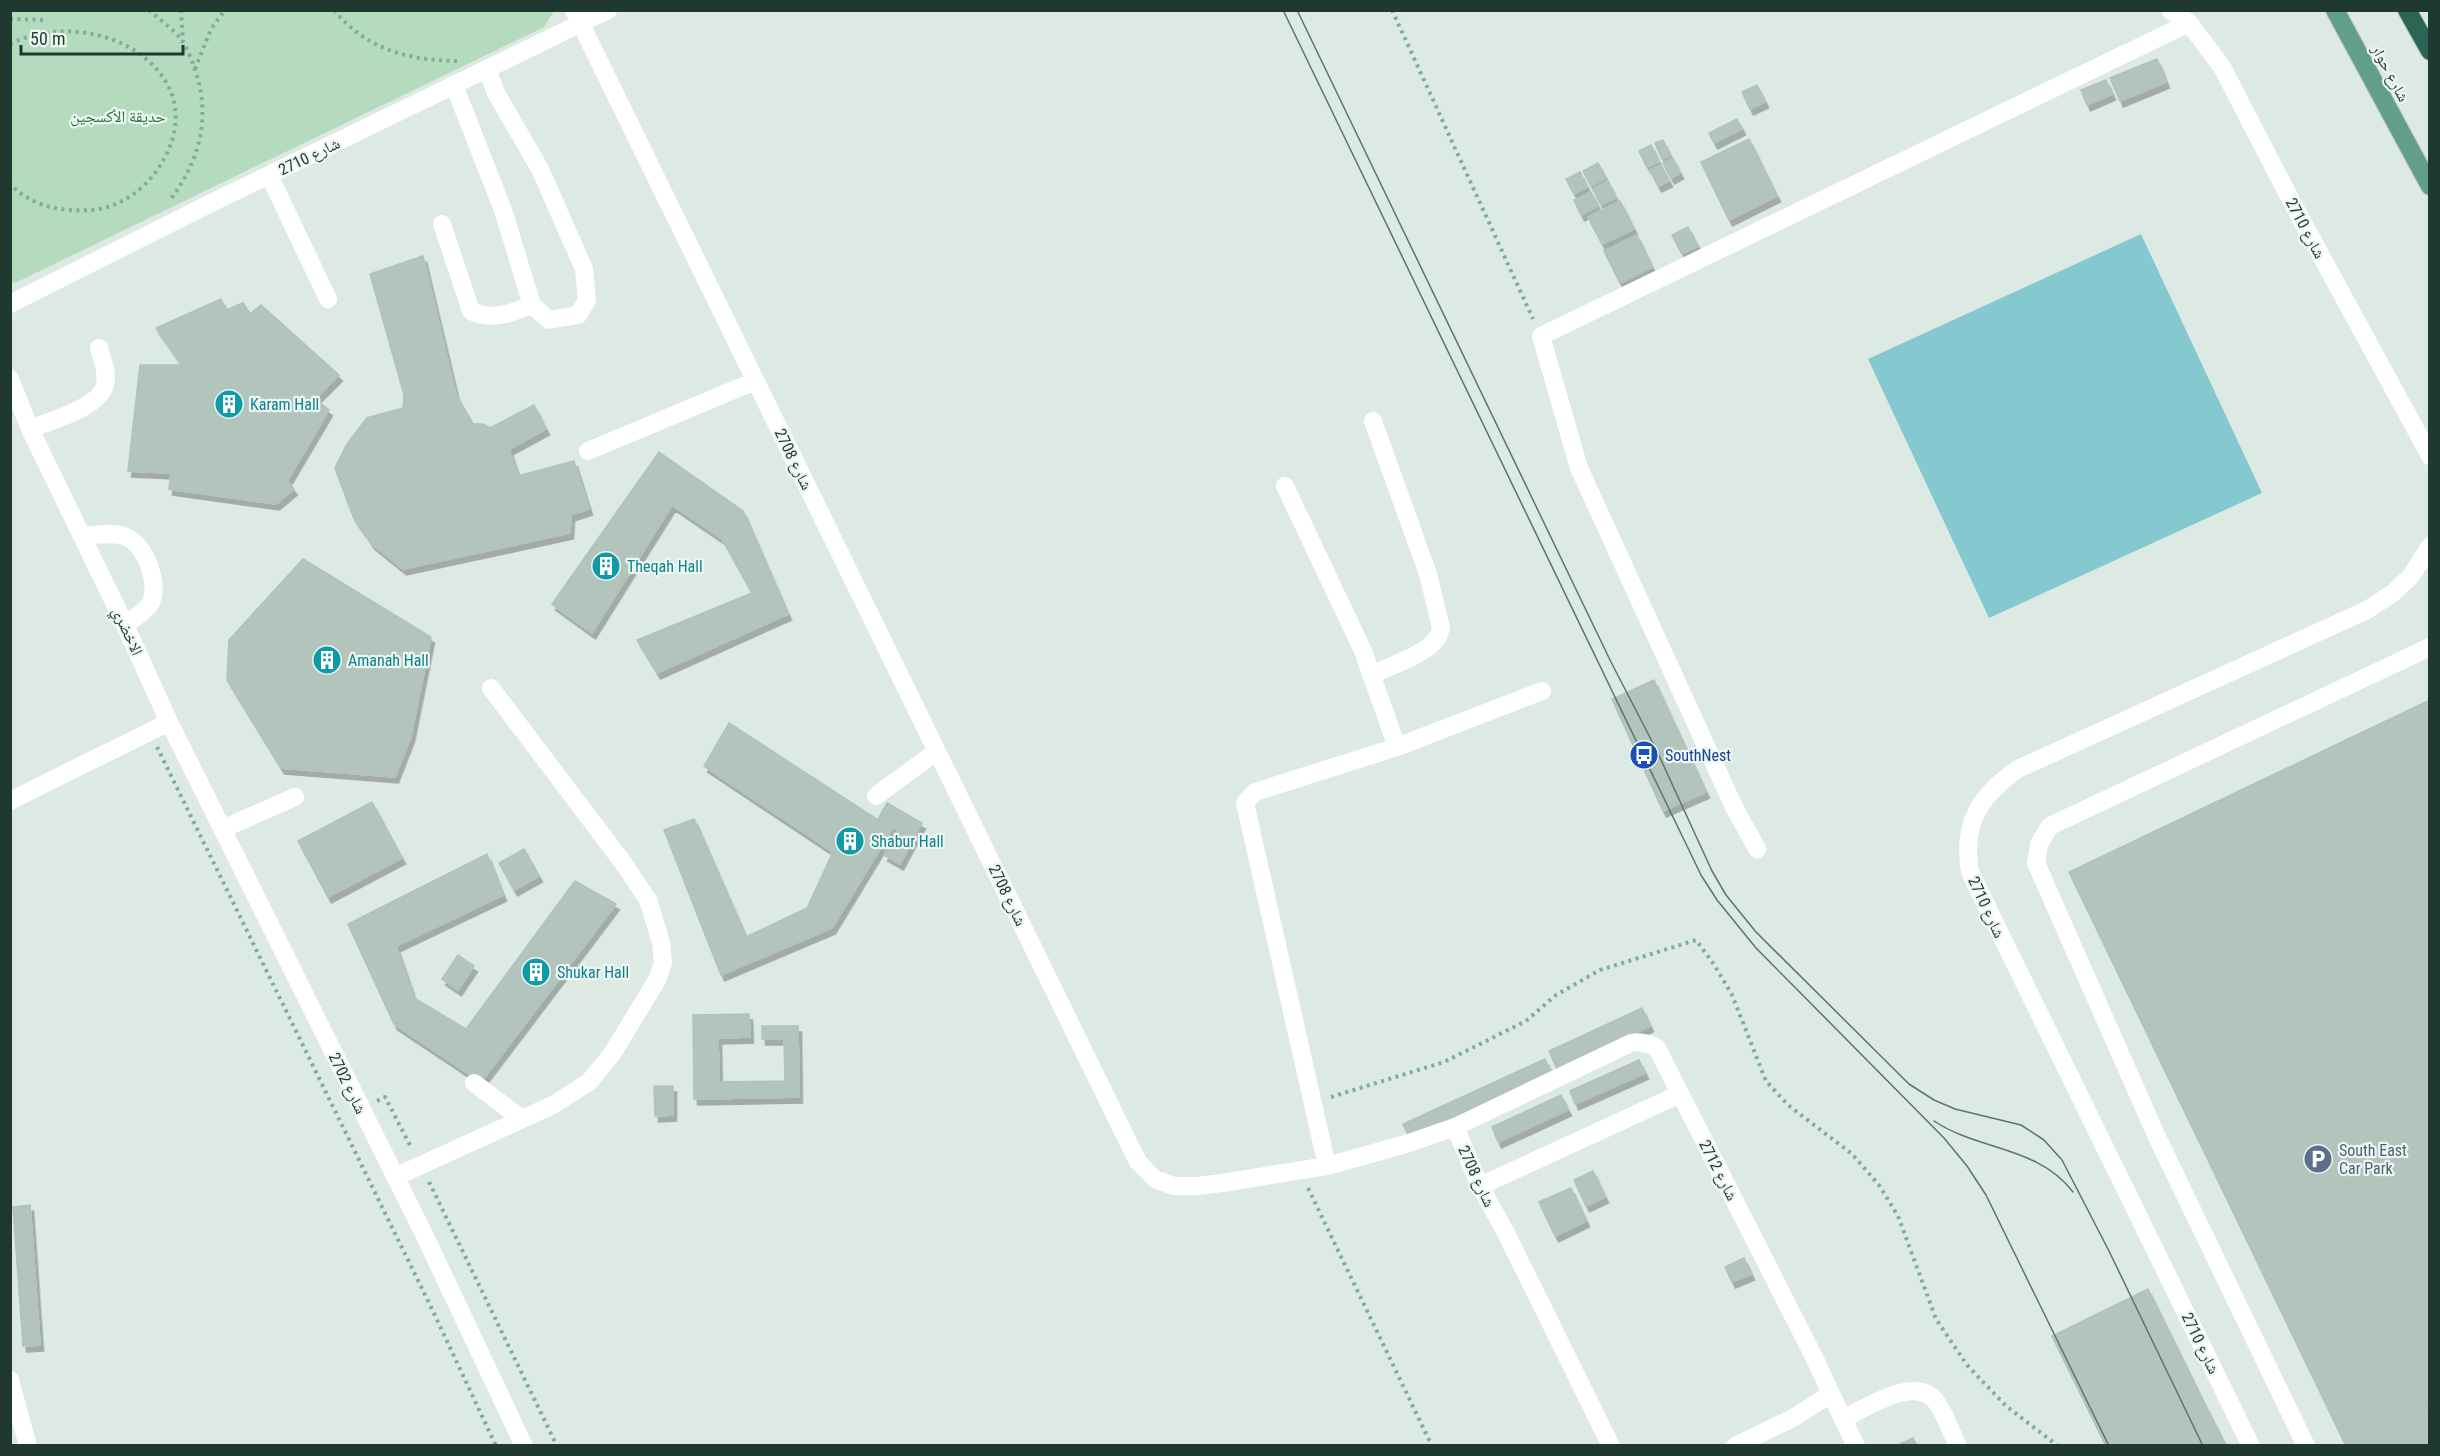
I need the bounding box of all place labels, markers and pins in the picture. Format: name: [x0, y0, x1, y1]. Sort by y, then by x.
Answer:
building icon: Karam Hall: [213, 388, 245, 420]
place label: Karam Hall: [250, 395, 319, 414]
building icon: Theqah Hall: [590, 550, 622, 582]
place label: Theqah Hall: [627, 557, 703, 576]
building icon: Amanah Hall: [311, 644, 343, 676]
place label: Amanah Hall: [348, 651, 429, 670]
bus stop icon: SouthNest: [1628, 739, 1660, 771]
place label: SouthNest: [1665, 746, 1731, 765]
building icon: Shabur Hall: [834, 825, 866, 857]
place label: Shabur Hall: [871, 832, 944, 851]
building icon: Shukar Hall: [520, 956, 552, 988]
place label: Shukar Hall: [557, 963, 629, 982]
place label: South East Car Park: [2339, 1141, 2407, 1178]
parking icon: South East Car Park: [2302, 1143, 2334, 1175]

